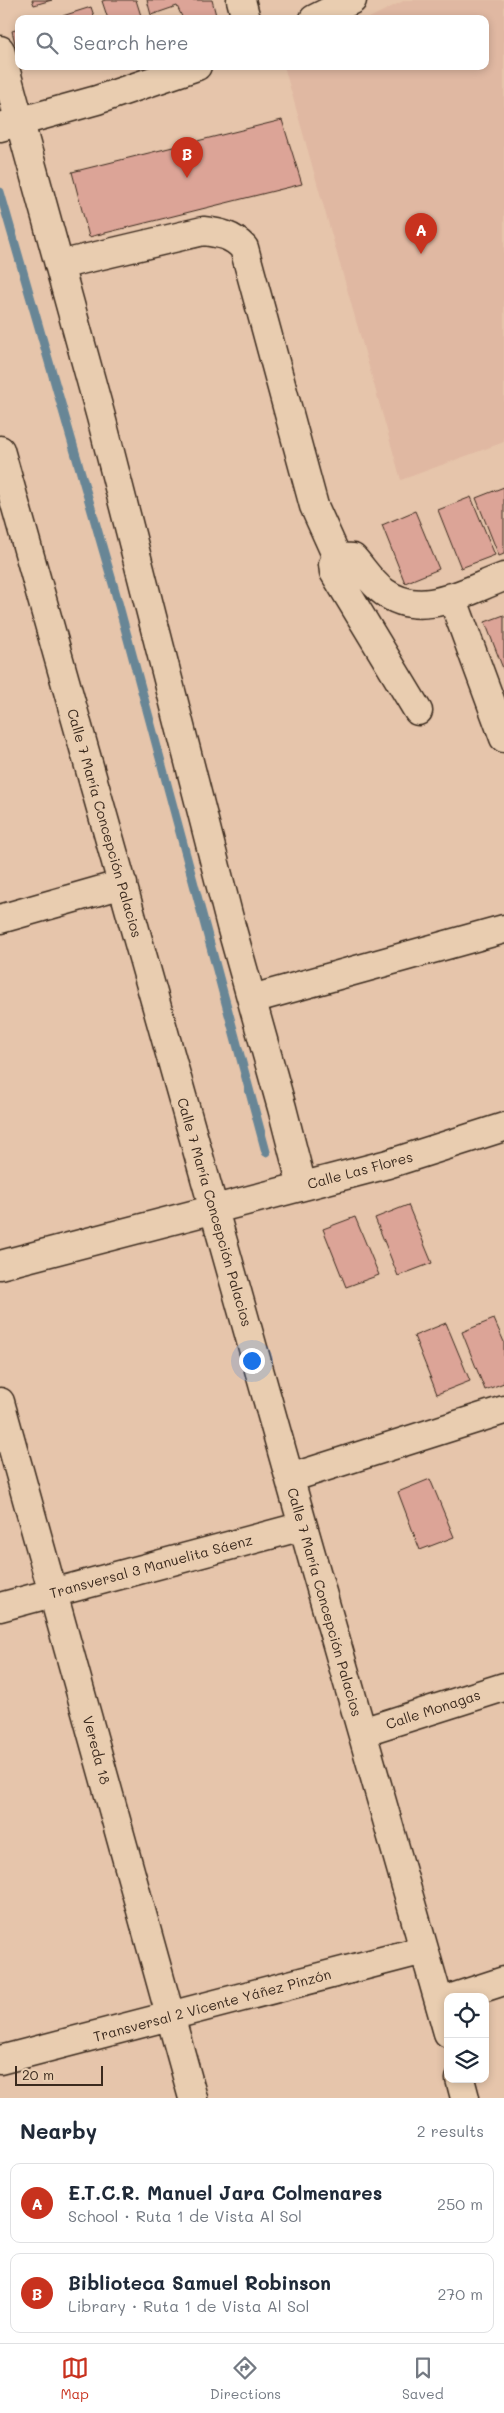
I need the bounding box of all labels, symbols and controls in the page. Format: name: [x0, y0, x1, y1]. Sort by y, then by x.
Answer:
search box: [15, 15, 489, 70]
icon: search: [33, 29, 61, 57]
text: Search here: [73, 30, 189, 55]
pin: B: [171, 137, 203, 178]
pin: A: [405, 213, 437, 254]
street label: Calle 7 María Concepción Palacios: [63, 706, 147, 940]
street label: Calle 7 María Concepción Palacios: [173, 1095, 257, 1329]
street label: Calle Las Flores: [305, 1147, 415, 1193]
your location: [239, 1348, 265, 1374]
street label: Calle 7 María Concepción Palacios: [283, 1485, 367, 1719]
street label: Transversal 3 Manuelita Sáenz: [47, 1530, 255, 1602]
street label: Calle Monagas: [383, 1685, 483, 1733]
street label: Vereda 18: [79, 1714, 115, 1786]
street label: Transversal 2 Vicente Yáñez Pinzón: [91, 1964, 333, 2046]
map controls: [444, 1993, 489, 2083]
button: locate: [444, 1993, 489, 2038]
button: layers: [444, 2038, 489, 2083]
scale bar: [15, 2063, 102, 2086]
text: 20 m: [22, 2065, 54, 2084]
text: Nearby: [20, 2117, 97, 2144]
text: 2 results: [417, 2120, 484, 2141]
text: E.T.C.R. Manuel Jara Colmenares: [68, 2180, 382, 2205]
text: A: [31, 2193, 43, 2214]
text: 250 m: [437, 2193, 483, 2214]
text: School · Ruta 1 de Vista Al Sol: [68, 2205, 302, 2226]
text: Biblioteca Samuel Robinson: [68, 2270, 331, 2295]
text: B: [32, 2283, 42, 2304]
text: 270 m: [437, 2283, 483, 2304]
text: Library · Ruta 1 de Vista Al Sol: [68, 2295, 310, 2316]
tab: Map: [60, 2354, 89, 2403]
tab: Directions: [210, 2354, 281, 2403]
tab: Saved: [402, 2354, 444, 2403]

